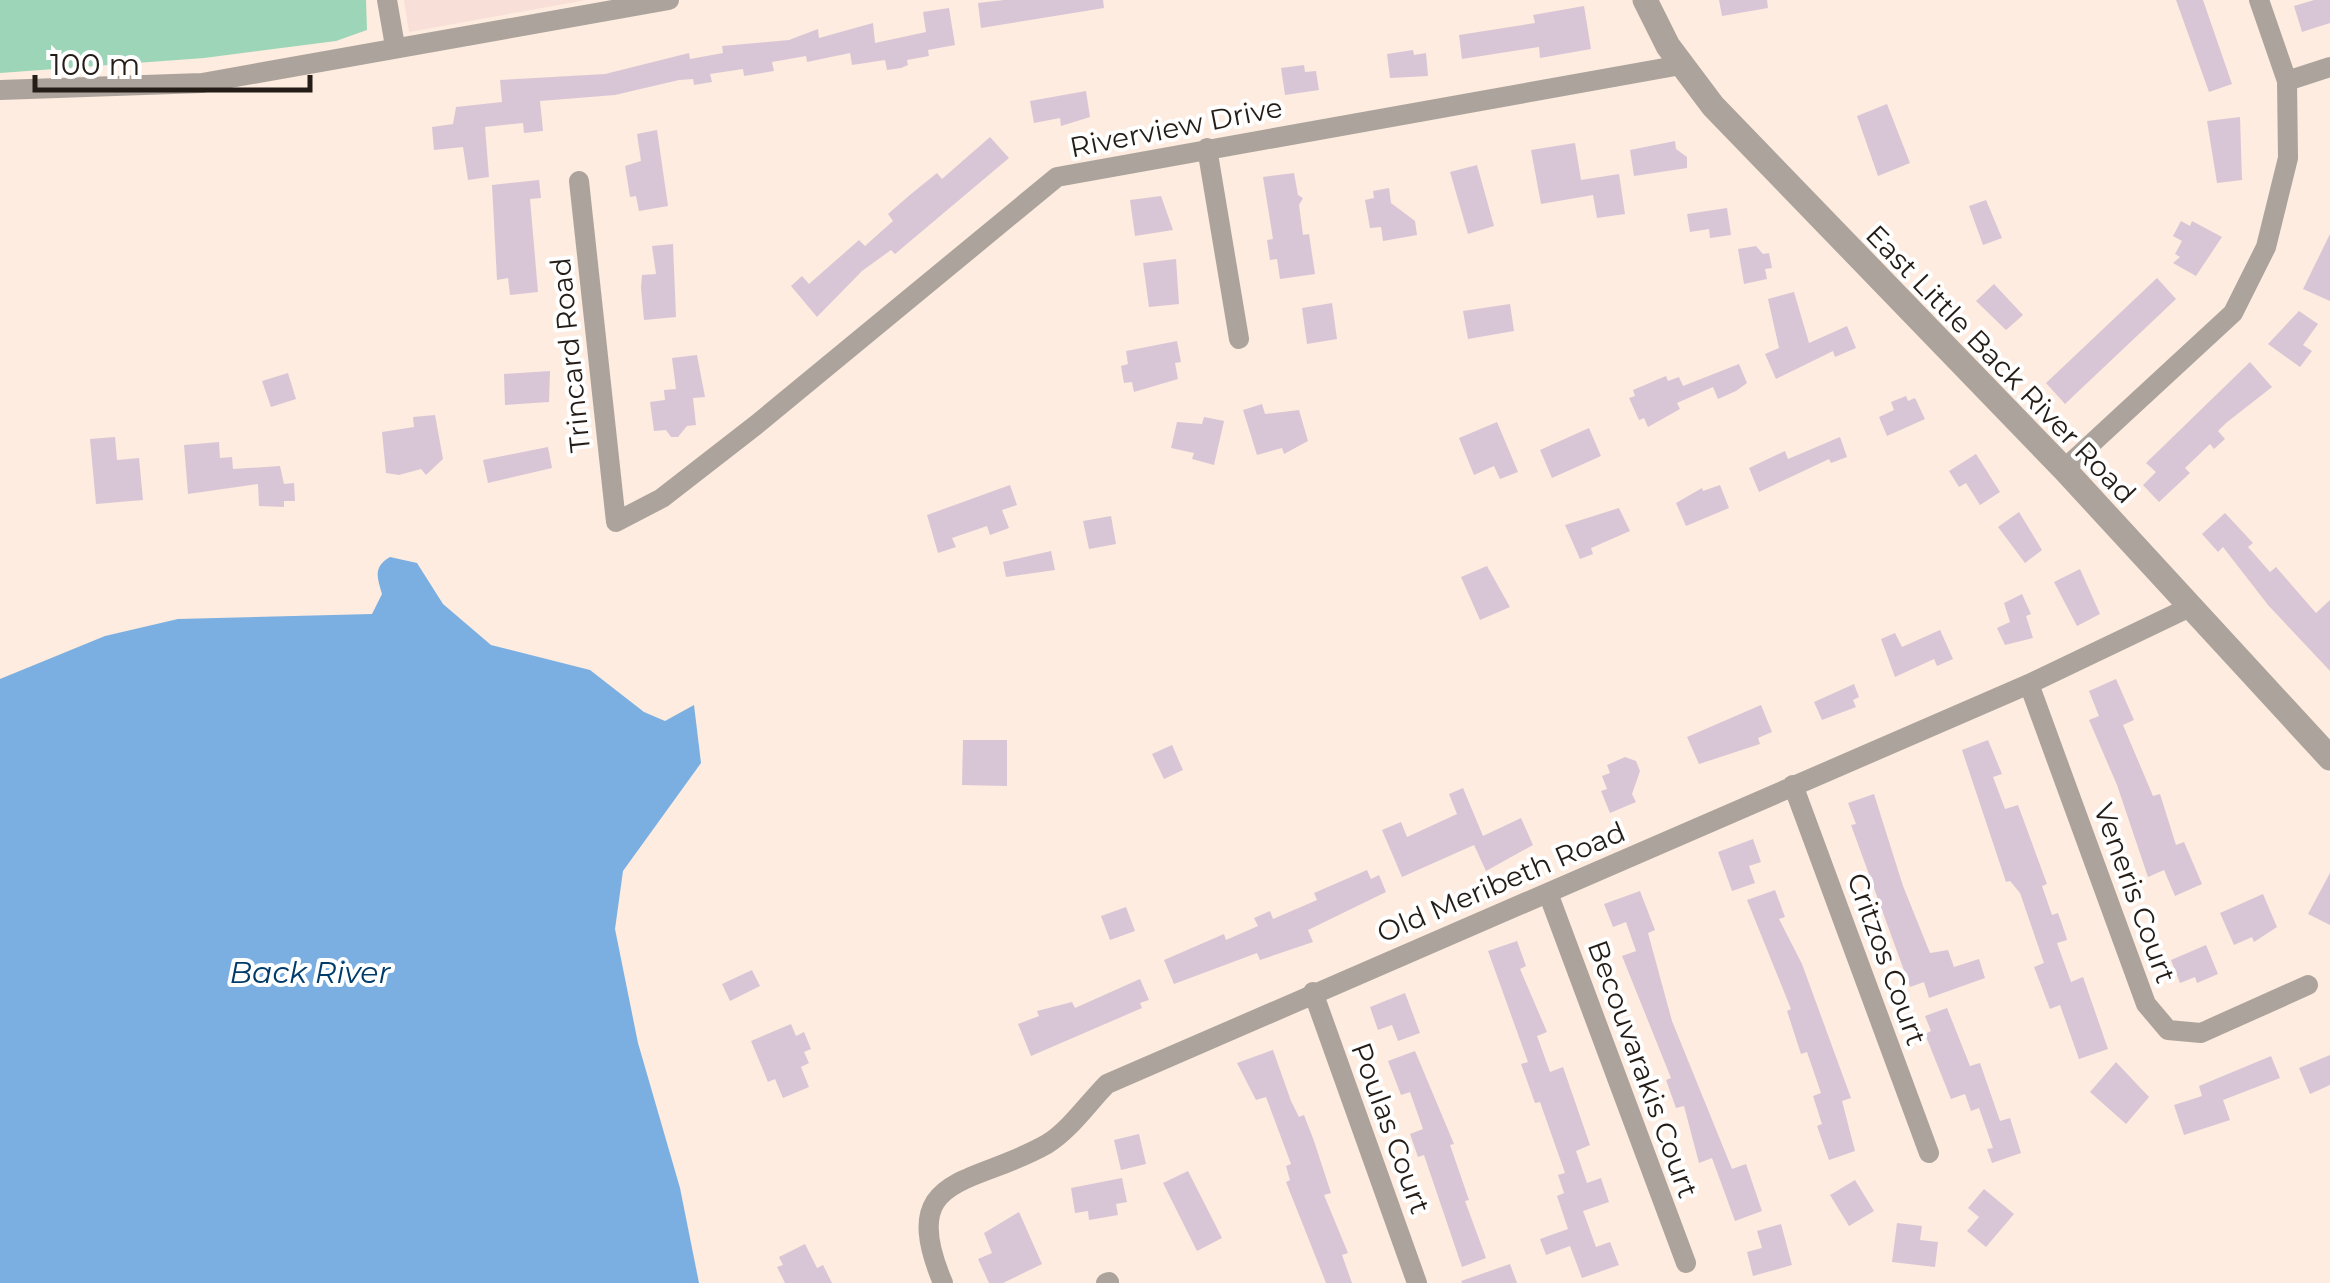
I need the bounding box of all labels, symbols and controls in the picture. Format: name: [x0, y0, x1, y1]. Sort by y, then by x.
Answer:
scale bar: [35, 30, 310, 92]
text: 100 m: [50, 46, 140, 83]
street label: Riverview Drive: [1067, 90, 1285, 164]
street label: East Little Back River Road: [1859, 218, 2143, 510]
street label: Trincard Road: [543, 256, 597, 454]
street label: Veneris Court: [2087, 798, 2183, 988]
street label: Old Meribeth Road: [1372, 814, 1630, 950]
street label: Critzos Court: [1840, 868, 1934, 1050]
street label: Becouvarakis Court: [1581, 936, 1705, 1202]
water label: Back River: [229, 954, 391, 991]
street label: Poulas Court: [1344, 1038, 1438, 1218]

